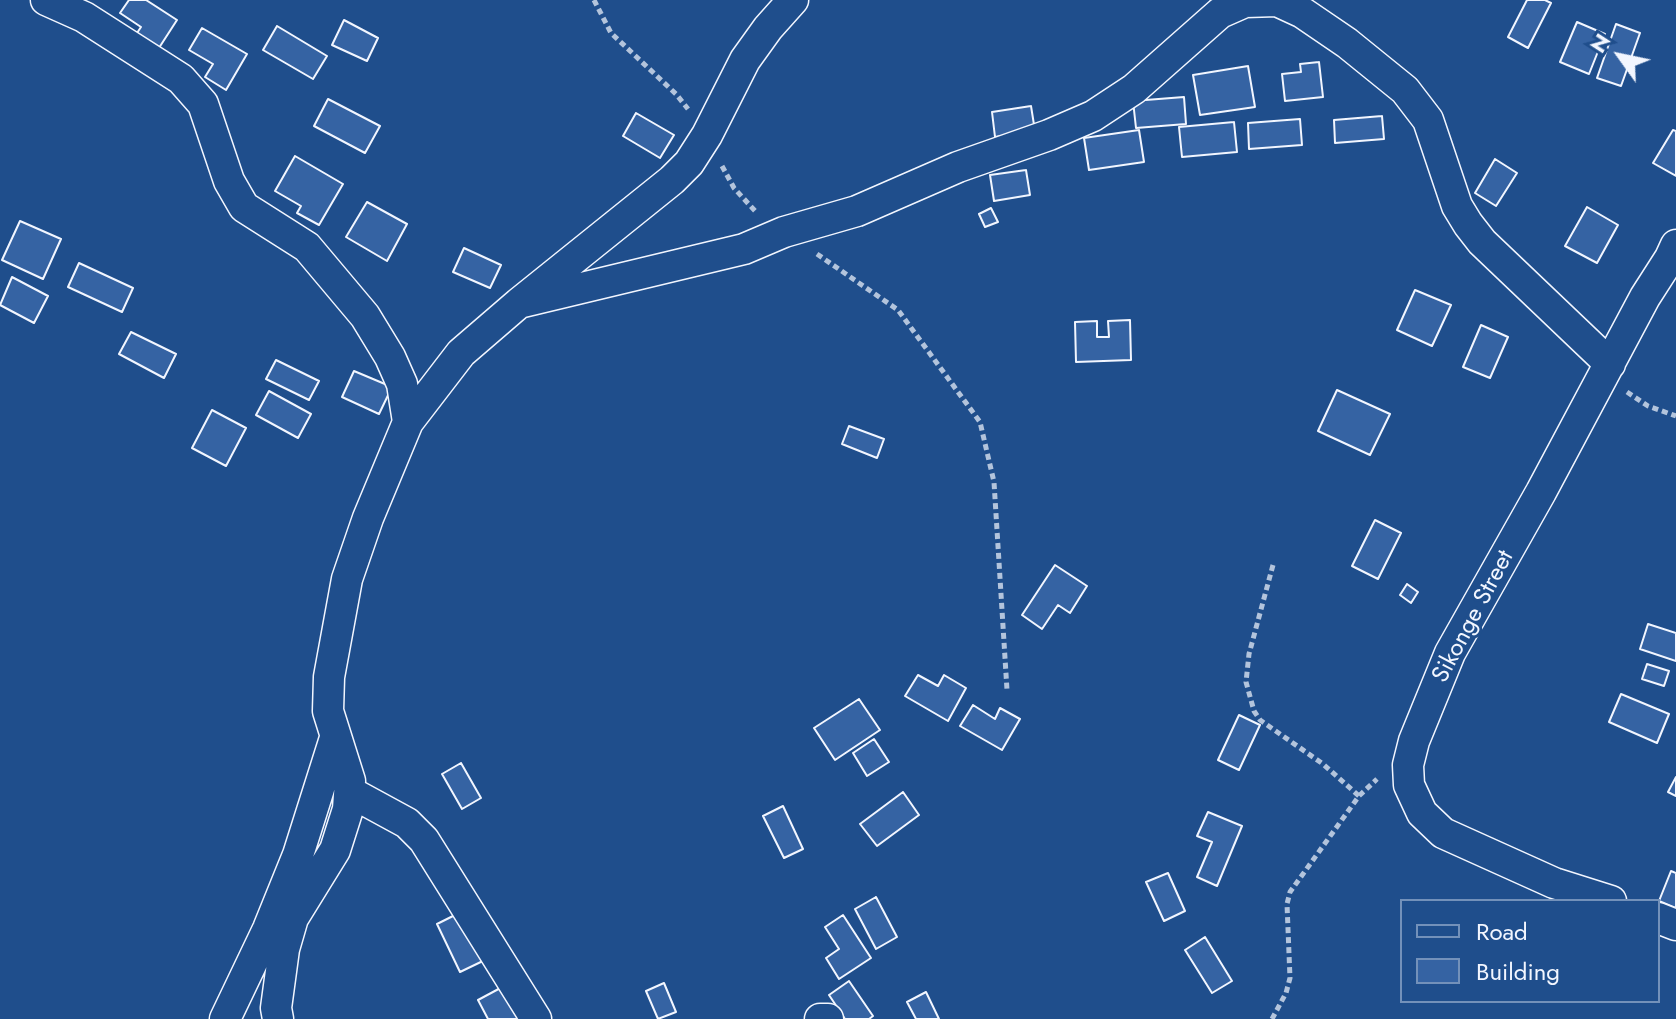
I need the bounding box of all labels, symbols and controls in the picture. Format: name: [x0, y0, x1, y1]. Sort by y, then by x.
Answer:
north arrow: [1580, 16, 1660, 96]
text: N: [1582, 27, 1618, 59]
street label: Sikonge Street: [1427, 546, 1521, 688]
legend: [1400, 899, 1660, 1003]
text: Road: [1476, 914, 1528, 949]
text: Building: [1476, 954, 1560, 989]

